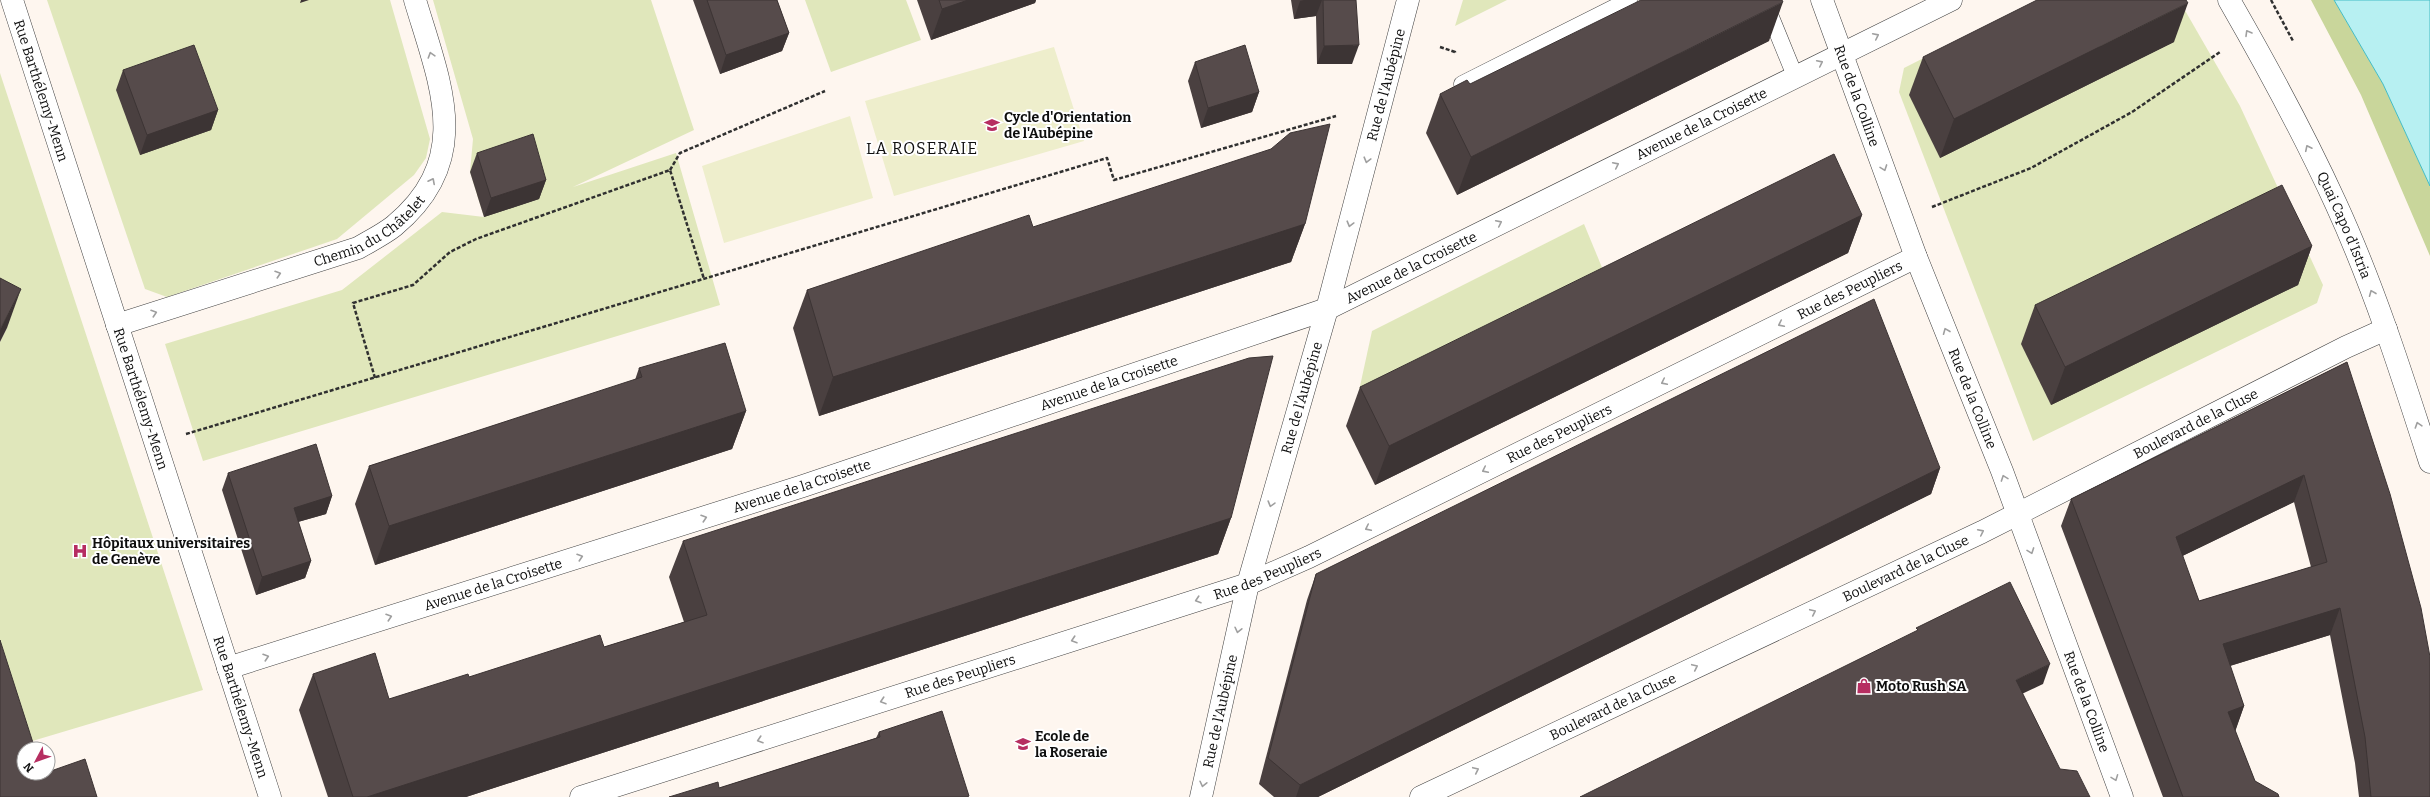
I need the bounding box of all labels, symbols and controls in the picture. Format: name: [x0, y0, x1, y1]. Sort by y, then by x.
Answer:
street label: Rue Barthélemy-Menn: [10, 17, 72, 164]
street label: Rue de l'Aubépine: [1363, 27, 1409, 143]
one-way arrow: [2245, 30, 2252, 37]
one-way arrow: [1872, 33, 1880, 41]
street label: Rue de la Colline: [1830, 43, 1883, 149]
one-way arrow: [427, 52, 436, 59]
one-way arrow: [1816, 60, 1823, 68]
street label: Avenue de la Croisette: [1633, 84, 1770, 164]
place label: Cycle d'Orientation de l'Aubépine: [1004, 109, 1131, 142]
school or university icon: Cycle d'Orientation de l'Aubépine: [983, 116, 1001, 134]
district label: LA ROSERAIE: [866, 139, 978, 158]
one-way arrow: [2305, 145, 2313, 152]
one-way arrow: [1363, 156, 1372, 163]
one-way arrow: [1611, 162, 1619, 170]
one-way arrow: [1879, 165, 1887, 172]
street label: Quai Capo d'Istria: [2313, 169, 2375, 281]
one-way arrow: [427, 178, 435, 185]
street label: Chemin du Châtelet: [312, 192, 429, 271]
one-way arrow: [1346, 220, 1355, 227]
one-way arrow: [1495, 220, 1503, 227]
street label: Avenue de la Croisette: [1343, 228, 1480, 307]
street label: Rue des Peupliers: [1795, 257, 1905, 323]
one-way arrow: [274, 270, 281, 278]
one-way arrow: [2368, 289, 2376, 296]
one-way arrow: [150, 310, 157, 318]
one-way arrow: [1778, 319, 1785, 327]
street label: Rue Barthélemy-Menn: [110, 326, 171, 472]
one-way arrow: [1942, 327, 1950, 334]
street label: Rue de l'Aubépine: [1278, 340, 1326, 456]
street label: Rue de la Colline: [1945, 346, 2000, 451]
street label: Avenue de la Croisette: [1038, 352, 1180, 414]
one-way arrow: [1661, 377, 1669, 385]
street label: Boulevard de la Cluse: [2131, 385, 2261, 463]
street label: Rue des Peupliers: [1504, 401, 1615, 467]
one-way arrow: [2414, 422, 2423, 429]
street label: Avenue de la Croisette: [731, 456, 873, 517]
one-way arrow: [1482, 465, 1489, 473]
one-way arrow: [2001, 474, 2009, 481]
one-way arrow: [1267, 500, 1276, 507]
one-way arrow: [700, 514, 707, 523]
one-way arrow: [1365, 523, 1373, 530]
one-way arrow: [1977, 529, 1985, 537]
street label: Boulevard de la Cluse: [1840, 531, 1972, 606]
place label: Hôpitaux universitaires de Genève: [92, 535, 250, 568]
hospital icon: Hôpitaux universitaires de Genève: [71, 542, 89, 560]
street label: Rue des Peupliers: [1212, 544, 1324, 603]
one-way arrow: [2026, 547, 2035, 554]
one-way arrow: [576, 553, 583, 562]
street label: Avenue de la Croisette: [422, 555, 564, 614]
one-way arrow: [1194, 595, 1201, 604]
one-way arrow: [1809, 608, 1816, 616]
one-way arrow: [386, 613, 393, 622]
one-way arrow: [1235, 627, 1243, 633]
street label: Rue Barthélemy-Menn: [209, 634, 271, 780]
one-way arrow: [1071, 635, 1078, 644]
street label: Rue de la Colline: [2060, 649, 2113, 755]
street label: Rue des Peupliers: [903, 651, 1018, 702]
one-way arrow: [262, 653, 269, 661]
street label: Rue de l'Aubépine: [1200, 653, 1241, 770]
one-way arrow: [1691, 664, 1699, 672]
street label: Boulevard de la Cluse: [1547, 670, 1679, 744]
shop icon: Moto Rush SA: [1855, 677, 1873, 695]
place label: Moto Rush SA: [1876, 678, 1966, 695]
one-way arrow: [880, 696, 887, 704]
place label: Ecole de la Roseraie: [1035, 728, 1108, 761]
one-way arrow: [756, 735, 763, 744]
school or university icon: Ecole de la Roseraie: [1014, 735, 1032, 753]
north arrow: [16, 741, 56, 781]
text: N: [21, 759, 37, 775]
one-way arrow: [1472, 767, 1480, 775]
one-way arrow: [2111, 774, 2119, 781]
one-way arrow: [1200, 781, 1208, 787]

